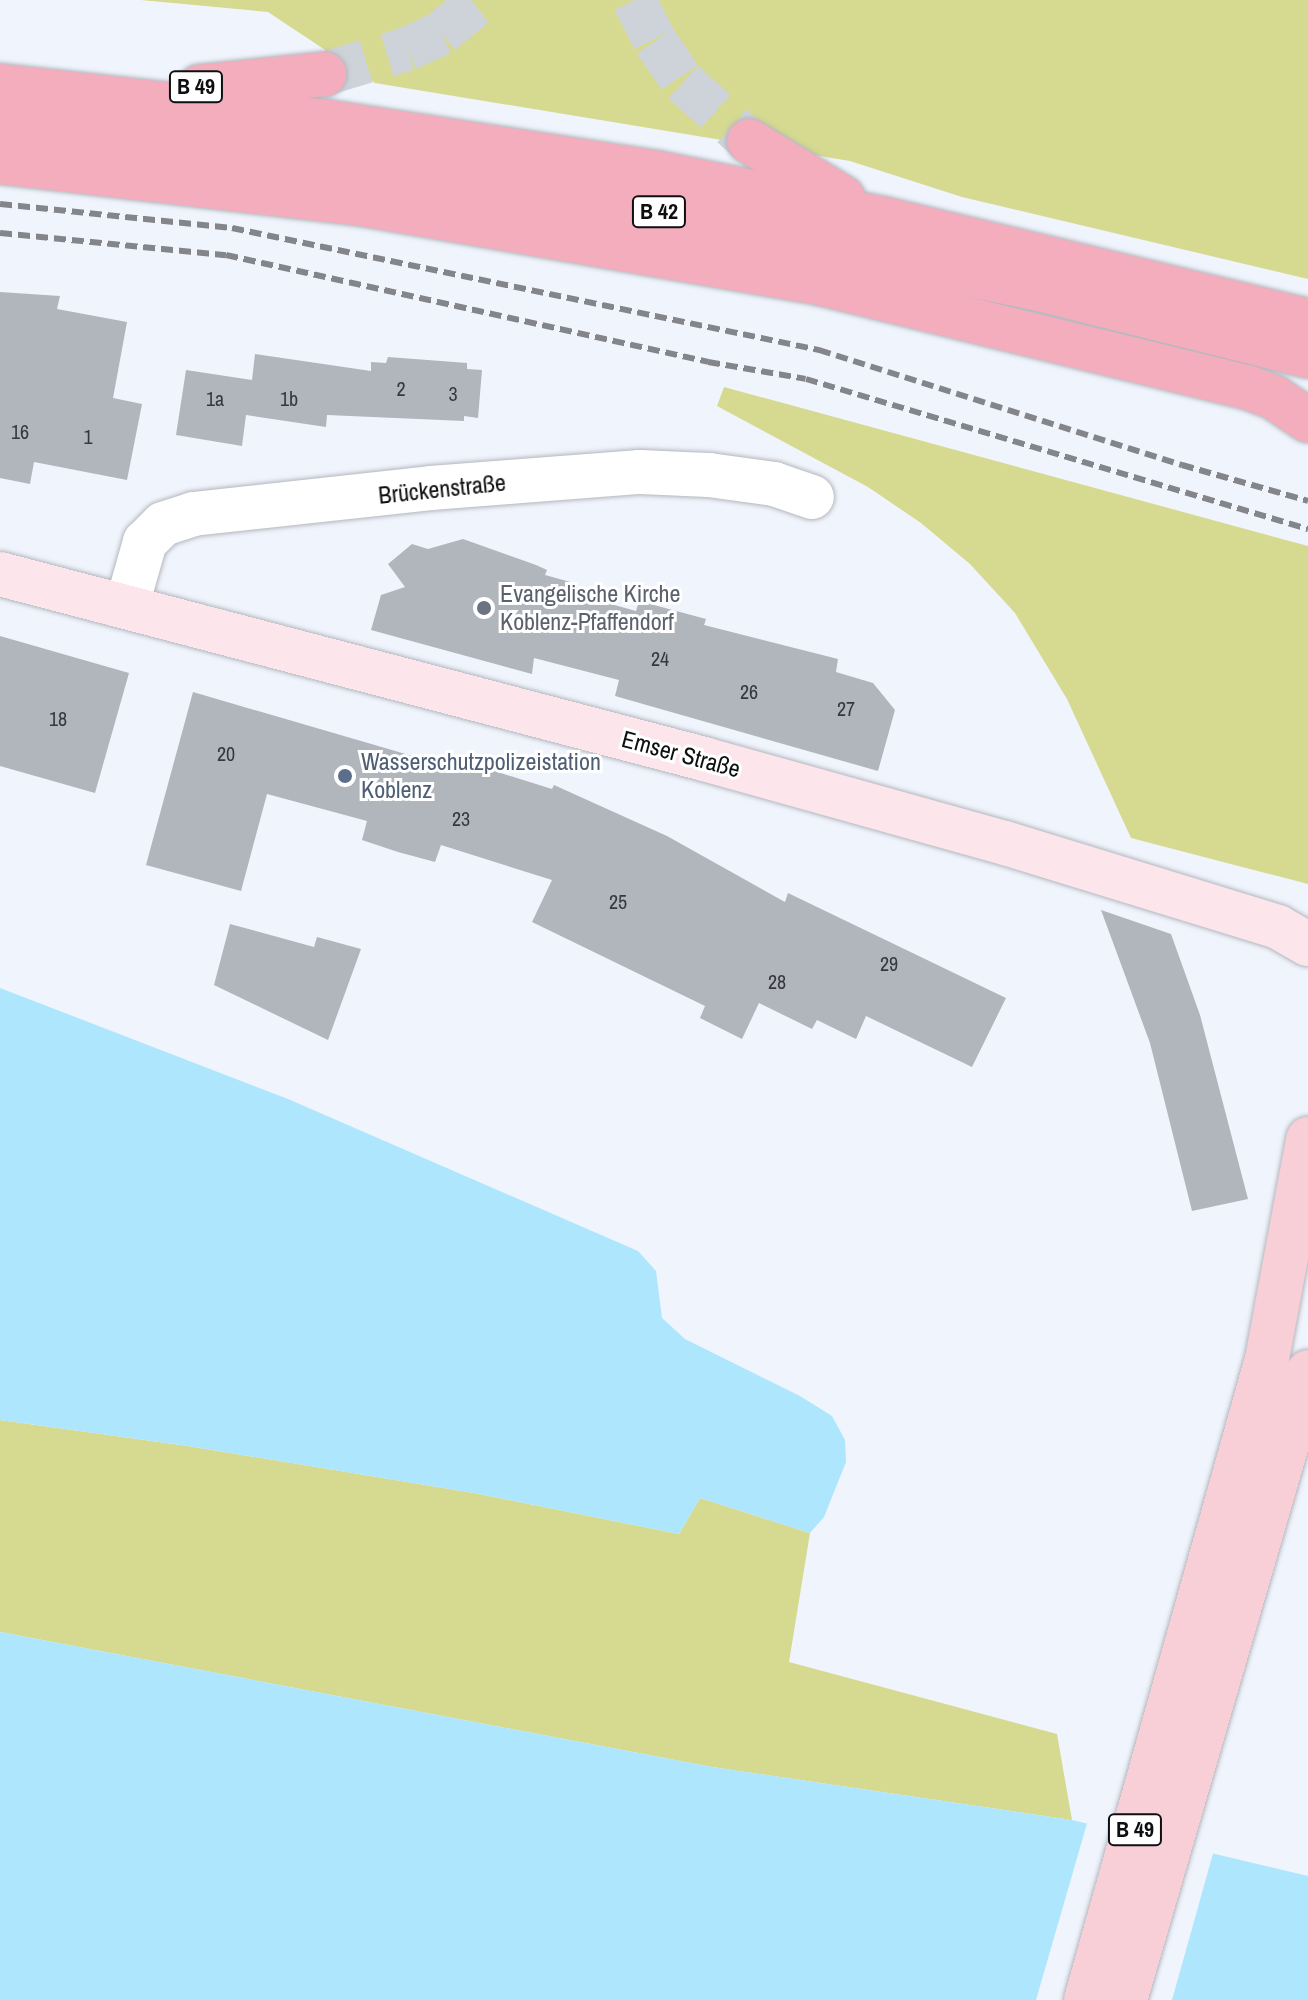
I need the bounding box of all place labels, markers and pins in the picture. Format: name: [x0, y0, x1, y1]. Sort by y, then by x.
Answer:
place label: Evangelische Kirche Koblenz-Pfaffendorf: [500, 580, 681, 636]
marker: Evangelische Kirche Koblenz-Pfaffendorf: [475, 599, 493, 617]
place label: Wasserschutzpolizeistation Koblenz: [361, 748, 601, 804]
marker: Wasserschutzpolizeistation Koblenz: [336, 767, 354, 785]

